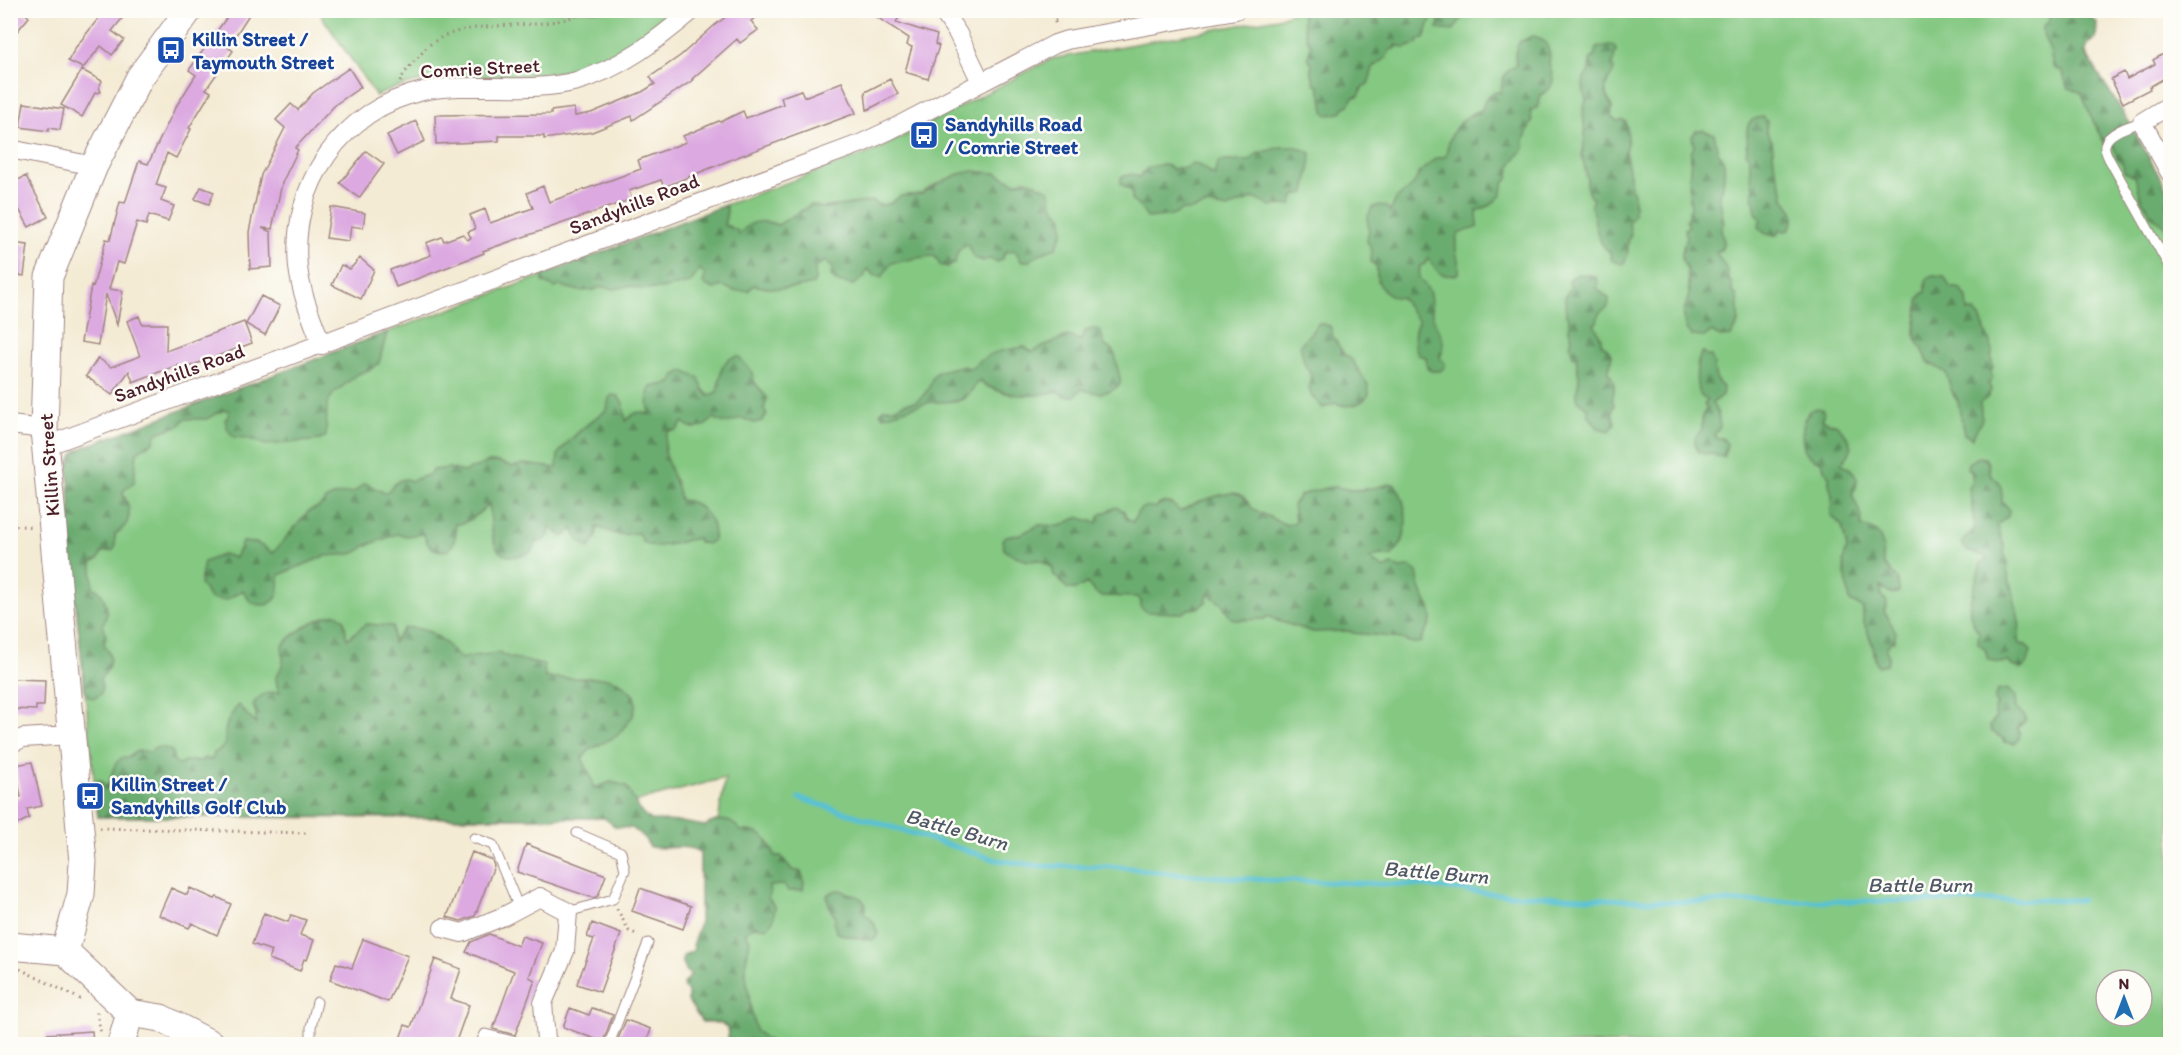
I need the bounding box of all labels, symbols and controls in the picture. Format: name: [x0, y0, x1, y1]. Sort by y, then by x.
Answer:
place label: Killin Street / Taymouth Street: [191, 27, 335, 75]
bus stop icon: Killin Street / Taymouth Street: [155, 34, 187, 66]
street label: Comrie Street: [419, 53, 541, 83]
place label: Sandyhills Road / Comrie Street: [944, 112, 1082, 159]
bus stop icon: Sandyhills Road / Comrie Street: [908, 119, 940, 151]
street label: Sandyhills Road: [566, 168, 703, 240]
street label: Sandyhills Road: [110, 338, 248, 408]
street label: Killin Street: [33, 413, 65, 517]
place label: Killin Street / Sandyhills Golf Club: [111, 772, 286, 820]
bus stop icon: Killin Street / Sandyhills Golf Club: [74, 780, 106, 812]
water label: Battle Burn: [903, 803, 1012, 856]
water label: Battle Burn: [1383, 855, 1490, 889]
water label: Battle Burn: [1868, 872, 1974, 897]
north arrow: [2094, 968, 2154, 1028]
text: N: [2119, 974, 2129, 993]

